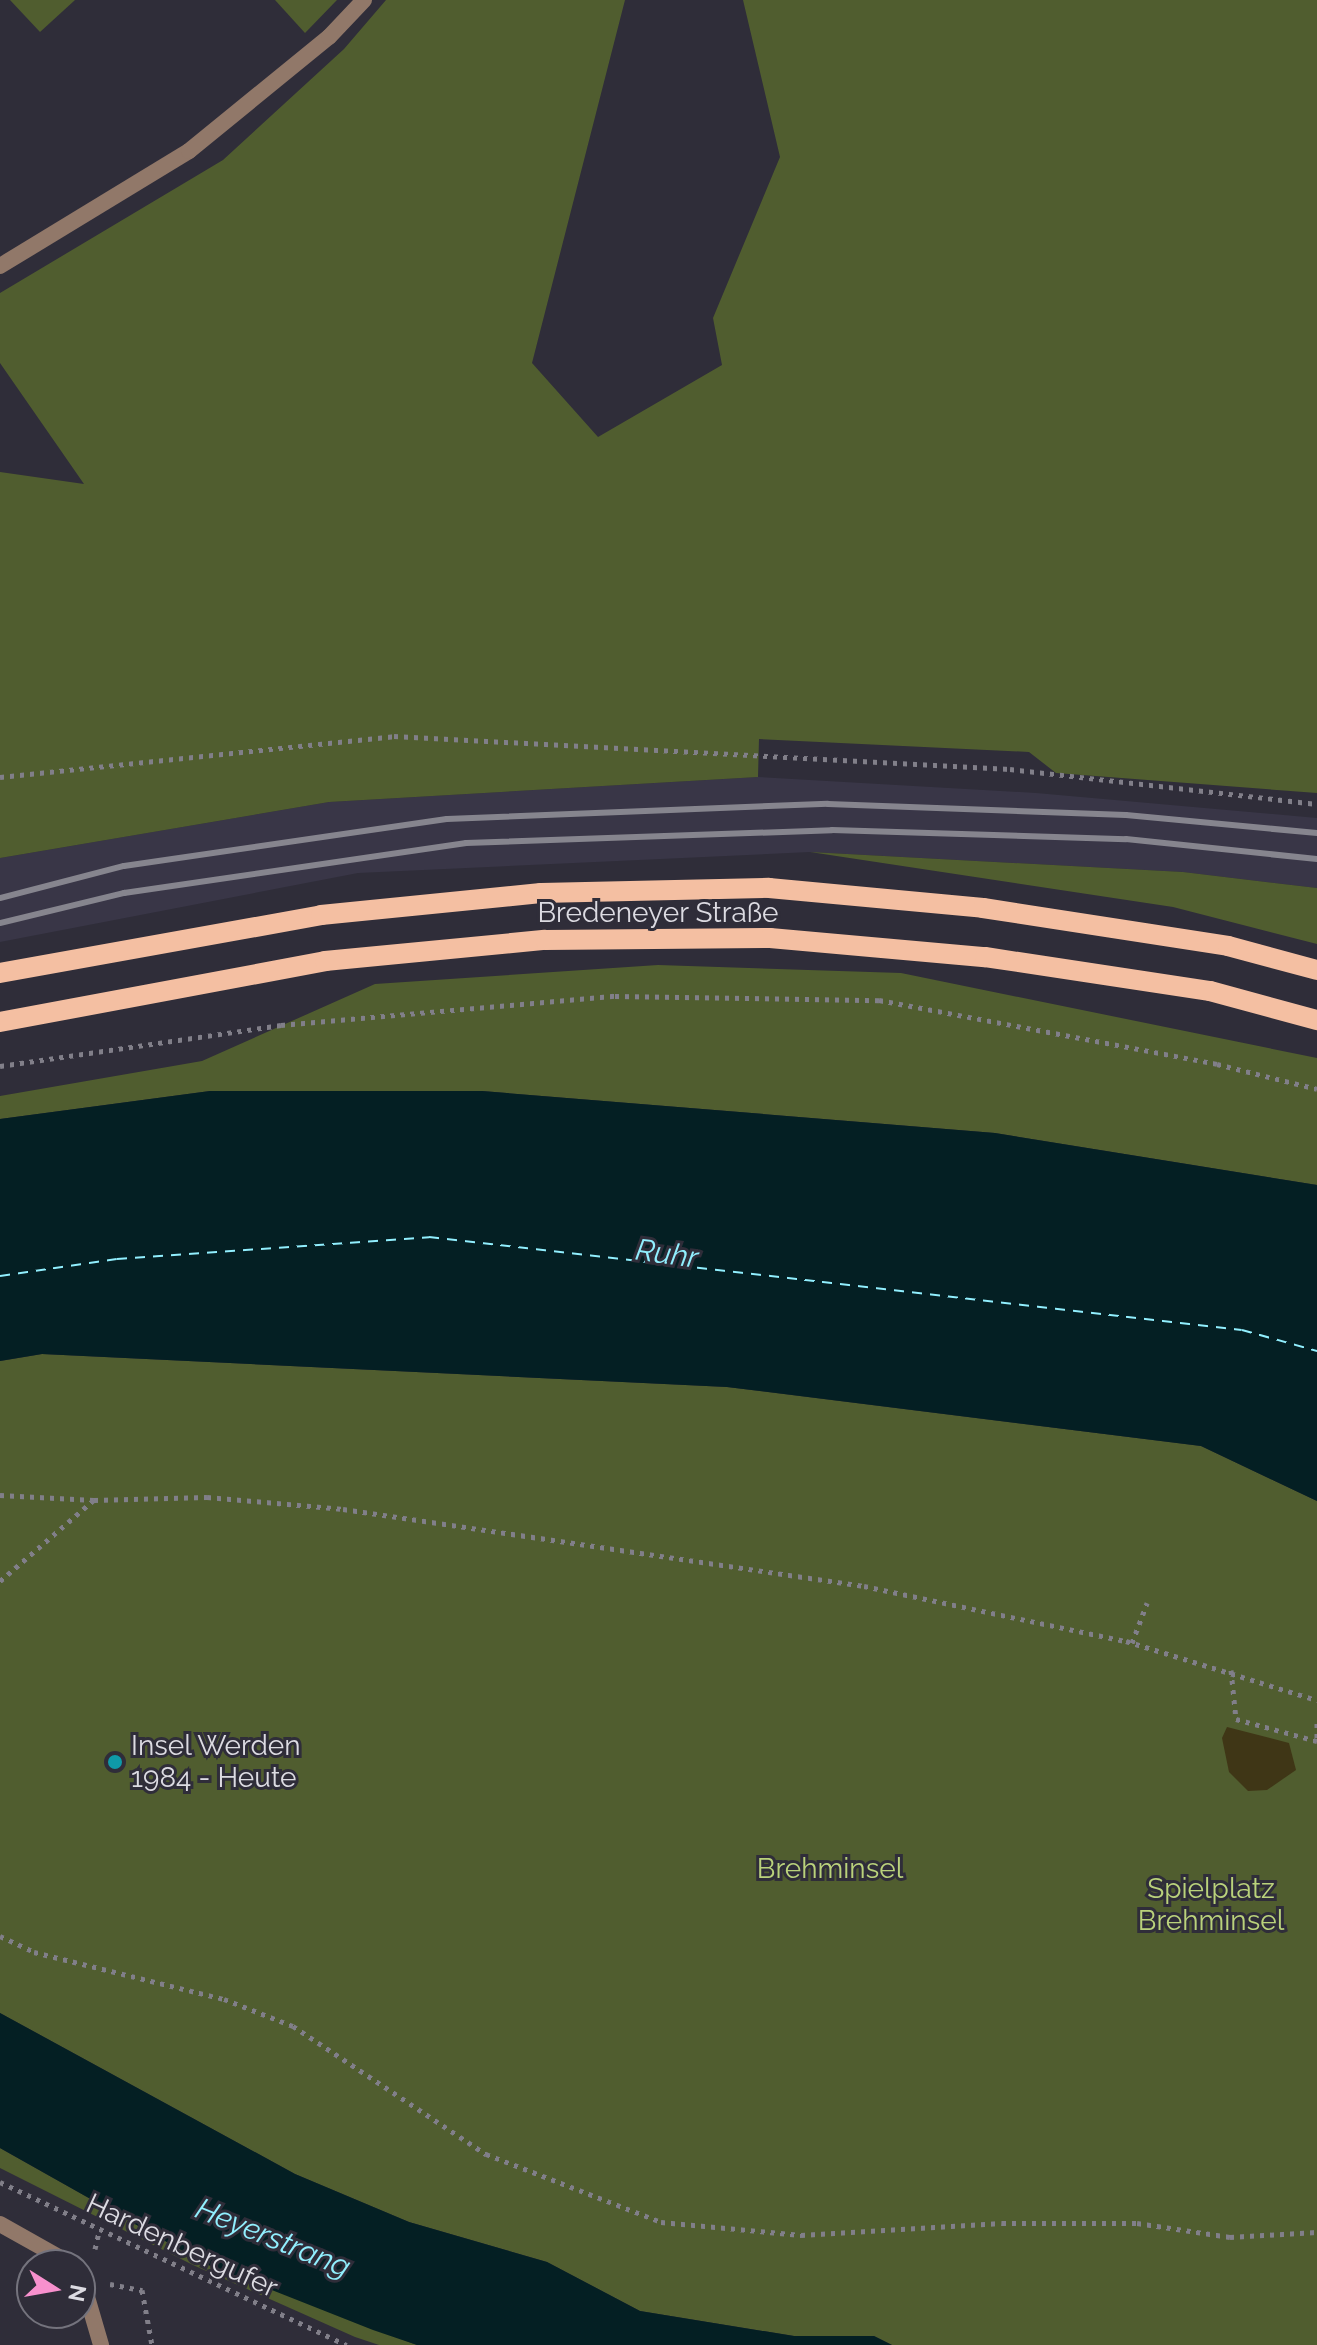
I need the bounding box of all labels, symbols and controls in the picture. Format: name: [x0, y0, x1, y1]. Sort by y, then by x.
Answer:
street label: Bredeneyer Straße: [537, 896, 779, 930]
water label: Ruhr: [633, 1232, 701, 1276]
place label: Insel Werden 1984 - Heute: [131, 1729, 302, 1795]
marker: Insel Werden 1984 - Heute: [106, 1753, 124, 1771]
park label: Brehminsel: [757, 1852, 903, 1886]
park label: Spielplatz Brehminsel: [1138, 1872, 1284, 1938]
street label: Hardenbergufer: [81, 2187, 283, 2305]
water label: Heyerstrang: [190, 2191, 356, 2285]
north arrow: [16, 2249, 96, 2329]
text: N: [63, 2282, 92, 2304]

